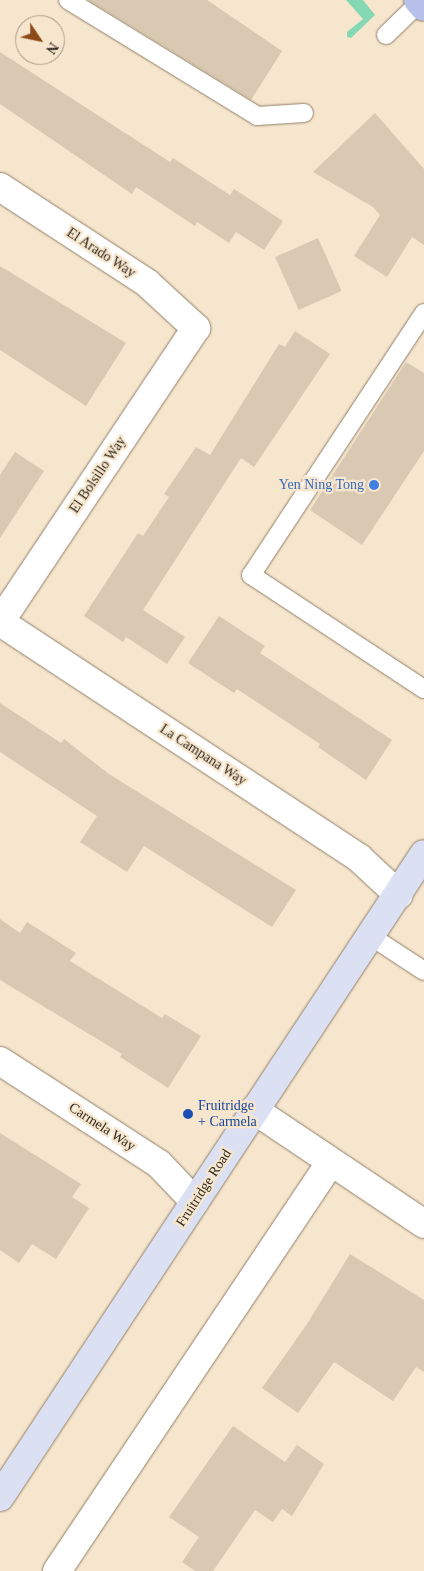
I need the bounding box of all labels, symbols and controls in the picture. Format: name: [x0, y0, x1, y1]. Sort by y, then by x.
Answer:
north arrow: [15, 15, 65, 65]
text: N: [43, 40, 61, 56]
street label: El Arado Way: [63, 224, 139, 282]
street label: El Bolsillo Way: [66, 433, 130, 517]
place label: Yen Ning Tong: [279, 477, 364, 493]
marker: Yen Ning Tong: [368, 479, 380, 491]
street label: La Campana Way: [157, 721, 249, 789]
place label: Fruitridge + Carmela: [198, 1098, 257, 1130]
street label: Carmela Way: [65, 1099, 139, 1155]
marker: Fruitridge + Carmela: [182, 1108, 194, 1120]
street label: Fruitridge Road: [173, 1146, 235, 1230]

